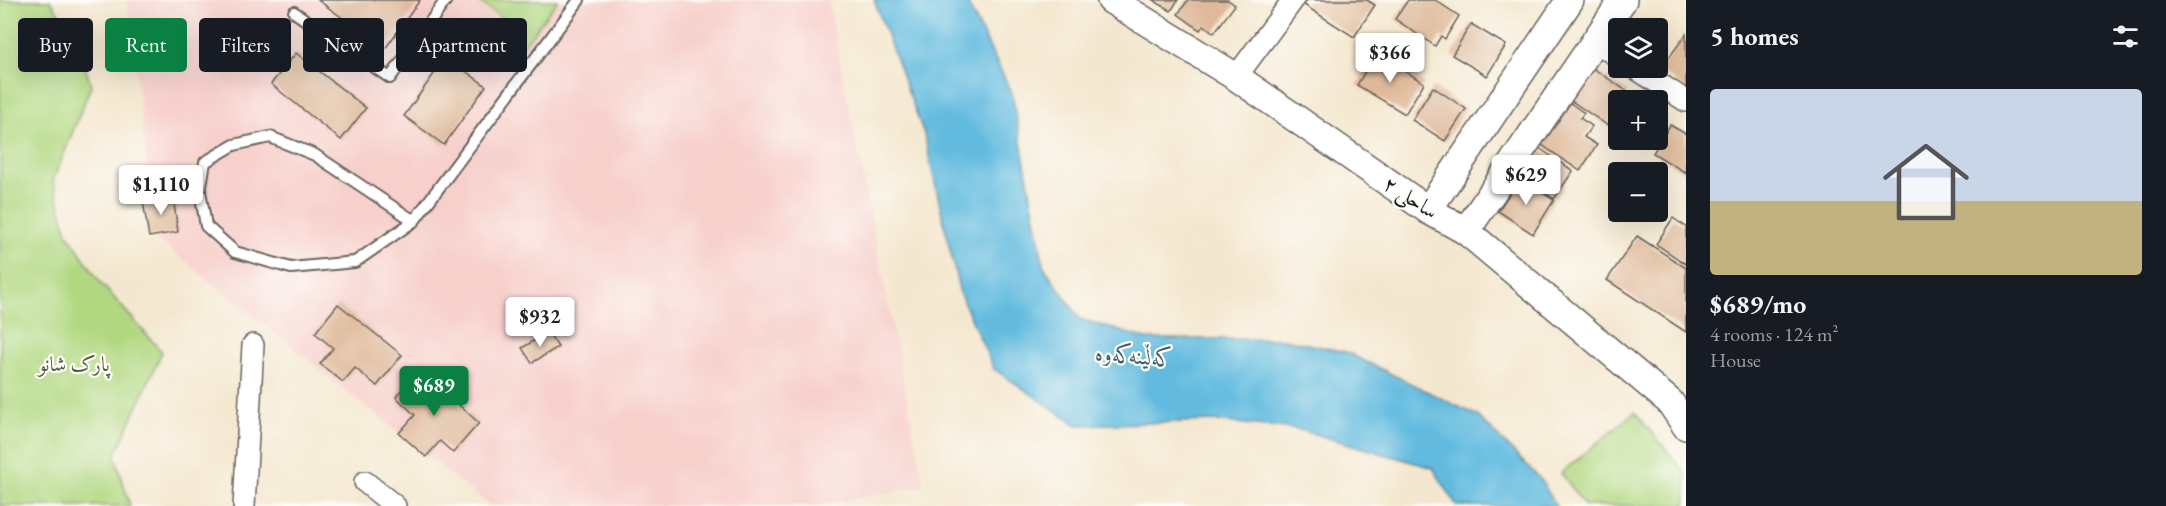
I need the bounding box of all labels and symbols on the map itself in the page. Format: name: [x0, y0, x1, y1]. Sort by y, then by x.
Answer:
pin: $366: [1354, 33, 1426, 84]
pin: $629: [1490, 155, 1562, 206]
pin: $1,110: [112, 165, 210, 216]
street label: ساحلی ۲: [1377, 169, 1443, 227]
pin: $932: [504, 297, 576, 348]
water label: کەڵینەکەوە: [1094, 338, 1176, 374]
park label: پارک شانو: [36, 350, 111, 379]
pin: $689: [398, 366, 470, 417]

